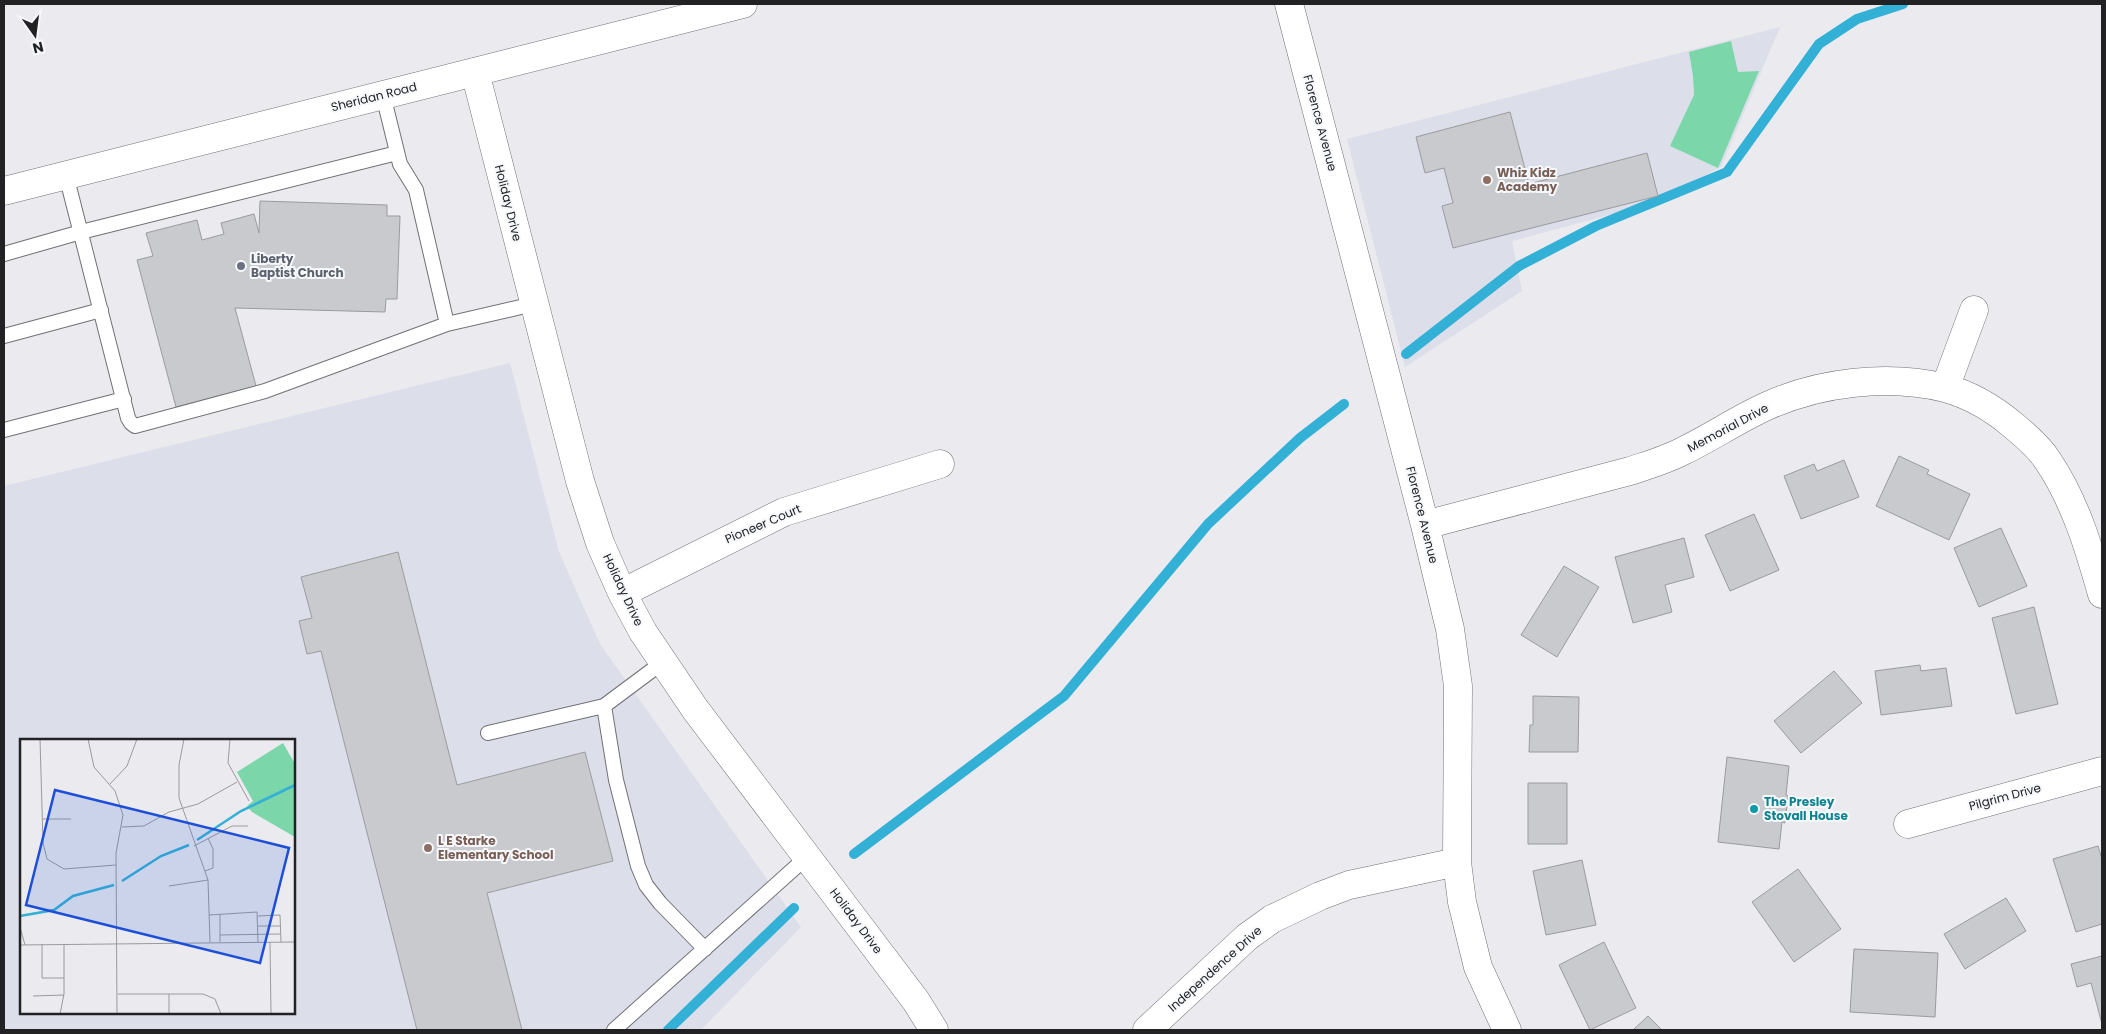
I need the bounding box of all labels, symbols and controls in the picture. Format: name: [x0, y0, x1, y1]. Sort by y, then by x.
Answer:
north arrow: [10, 10, 60, 60]
text: N: [31, 37, 46, 59]
street label: Florence Avenue: [1299, 73, 1342, 173]
street label: Sheridan Road: [329, 78, 419, 115]
street label: Holiday Drive: [491, 163, 526, 243]
place label: Whiz Kidz Academy: [1497, 164, 1558, 195]
marker: Whiz Kidz Academy: [1481, 174, 1493, 186]
place label: Liberty Baptist Church: [251, 250, 344, 281]
marker: Liberty Baptist Church: [235, 260, 247, 272]
street label: Memorial Drive: [1684, 399, 1771, 456]
street label: Florence Avenue: [1402, 465, 1443, 565]
street label: Pioneer Court: [722, 500, 804, 547]
street label: Holiday Drive: [599, 551, 648, 629]
inset map: [20, 739, 295, 1014]
street label: Pilgrim Drive: [1967, 779, 2043, 814]
place label: The Presley Stovall House: [1764, 793, 1848, 824]
marker: The Presley Stovall House: [1748, 803, 1760, 815]
place label: L E Starke Elementary School: [438, 832, 553, 863]
marker: L E Starke Elementary School: [422, 842, 434, 854]
street label: Holiday Drive: [826, 884, 887, 957]
street label: Independence Drive: [1164, 922, 1265, 1015]

